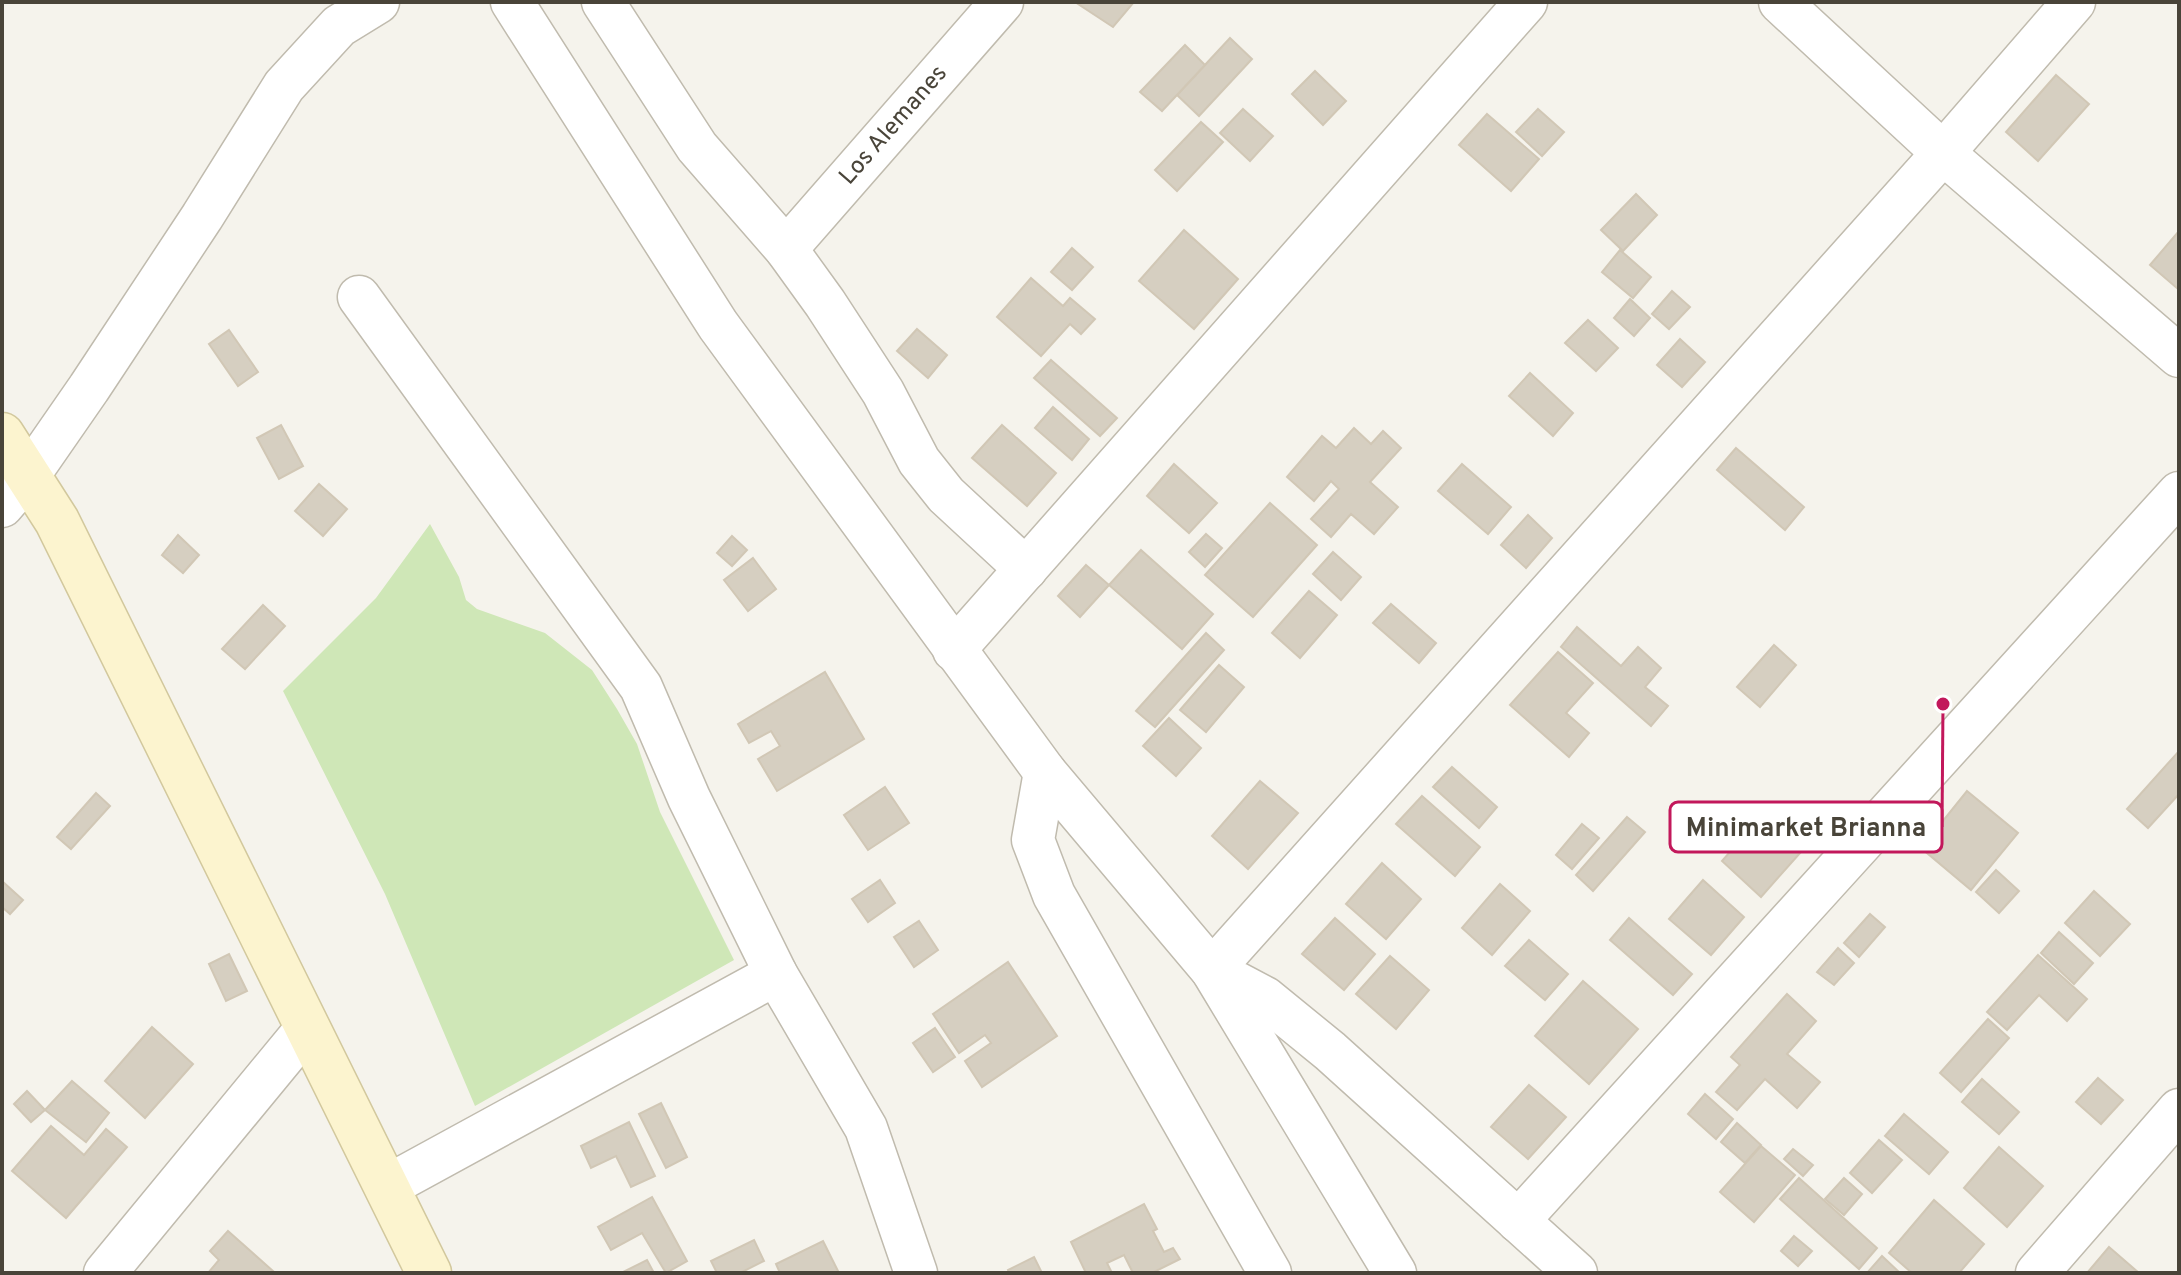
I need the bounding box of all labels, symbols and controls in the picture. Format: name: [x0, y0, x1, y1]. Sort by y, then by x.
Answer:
street label: Los Alemanes: [833, 59, 954, 192]
callout: Minimarket Brianna: [1670, 802, 1942, 852]
text: Minimarket Brianna: [1686, 813, 1926, 846]

